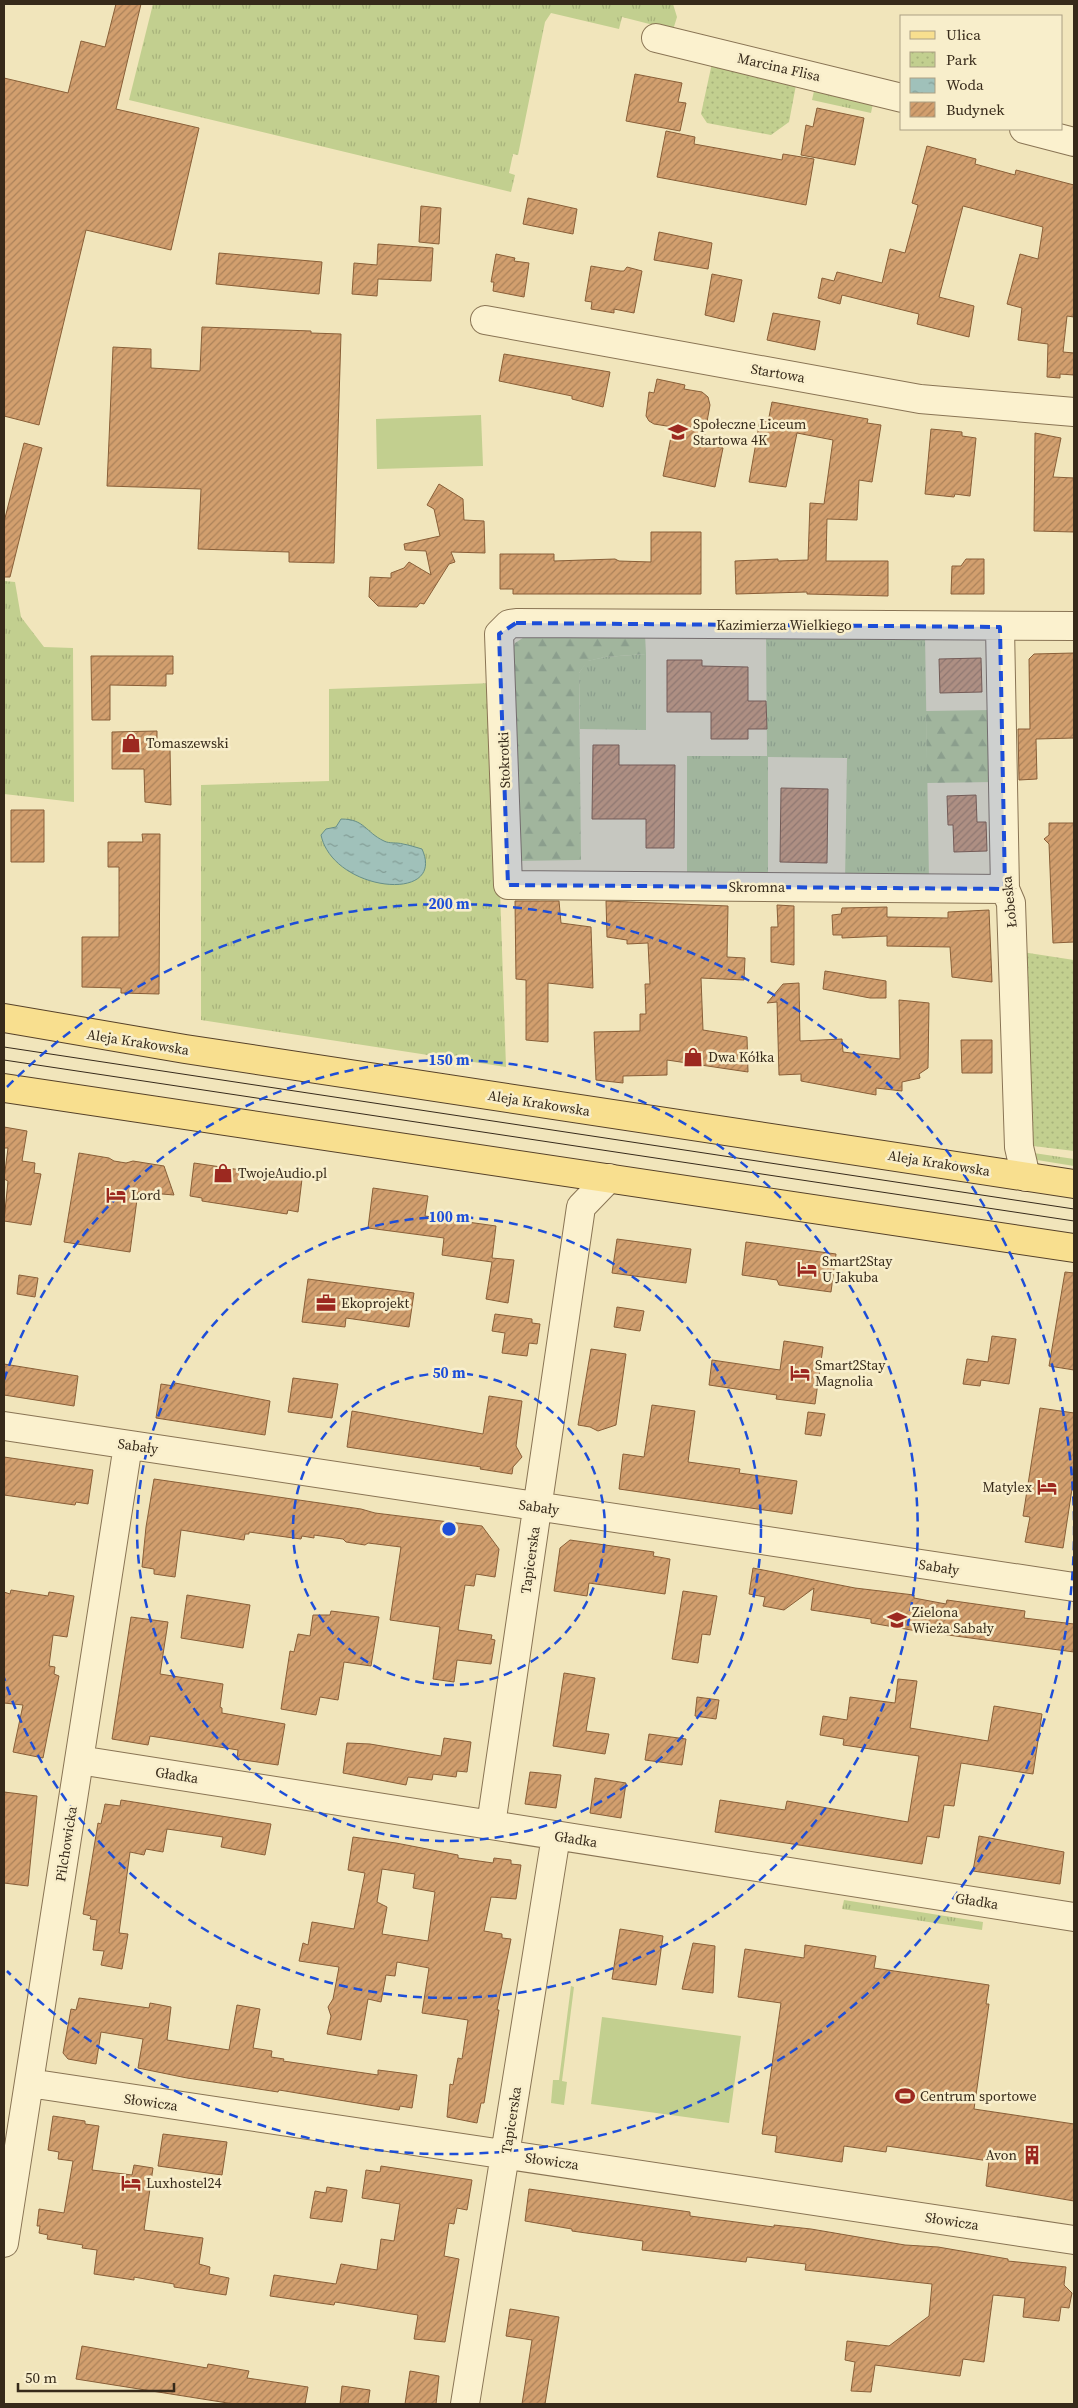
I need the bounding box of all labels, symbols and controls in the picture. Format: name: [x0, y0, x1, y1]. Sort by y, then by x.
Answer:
legend: [900, 15, 1063, 130]
text: Ulica: [946, 24, 981, 45]
street label: Marcina Flisa: [735, 48, 823, 86]
text: Park: [946, 49, 978, 70]
text: Woda: [946, 74, 984, 95]
text: Budynek: [946, 99, 1005, 120]
street label: Startowa: [749, 358, 808, 388]
place label: Społeczne Liceum Startowa 4K: [693, 414, 807, 450]
school or university icon: Społeczne Liceum Startowa 4K: [667, 421, 689, 443]
street label: Kazimierza Wielkiego: [716, 615, 852, 635]
street label: Stokrotki: [493, 731, 515, 789]
shop icon: Tomaszewski: [120, 732, 142, 754]
place label: Tomaszewski: [146, 733, 229, 753]
street label: Łobeska: [996, 874, 1022, 929]
street label: Skromna: [729, 877, 786, 897]
text: 200 m: [428, 893, 470, 914]
street label: Aleja Krakowska: [85, 1024, 192, 1060]
shop icon: Dwa Kółka: [682, 1046, 704, 1068]
place label: Dwa Kółka: [708, 1047, 775, 1067]
text: 150 m: [428, 1049, 470, 1070]
street label: Aleja Krakowska: [486, 1085, 593, 1121]
street label: Aleja Krakowska: [886, 1145, 993, 1181]
shop icon: TwojeAudio.pl: [212, 1162, 234, 1184]
place label: TwojeAudio.pl: [238, 1163, 327, 1183]
hotel icon: Lord: [105, 1184, 127, 1206]
place label: Lord: [131, 1185, 161, 1205]
text: 100 m: [428, 1206, 470, 1227]
place label: Smart2Stay U Jakuba: [822, 1251, 893, 1287]
hotel icon: Smart2Stay U Jakuba: [796, 1258, 818, 1280]
office icon: Ekoprojekt: [315, 1292, 337, 1314]
place label: Ekoprojekt: [341, 1293, 410, 1313]
place label: Smart2Stay Magnolia: [815, 1355, 886, 1391]
text: 50 m: [432, 1362, 466, 1383]
hotel icon: Smart2Stay Magnolia: [789, 1362, 811, 1384]
street label: Sabały: [116, 1433, 160, 1459]
hotel icon: Matylex: [1036, 1476, 1058, 1498]
place label: Matylex: [982, 1477, 1033, 1497]
street label: Sabały: [517, 1494, 561, 1520]
centre of rings: [440, 1520, 458, 1538]
street label: Tapicerska: [515, 1524, 545, 1595]
street label: Sabały: [917, 1554, 961, 1580]
place label: Zielona Wieża Sabały: [912, 1602, 995, 1638]
school or university icon: Zielona Wieża Sabały: [886, 1609, 908, 1631]
street label: Gładka: [154, 1762, 201, 1788]
street label: Pilchowicka: [50, 1804, 82, 1883]
street label: Gładka: [553, 1826, 600, 1852]
street label: Gładka: [954, 1888, 1001, 1914]
street label: Tapicerska: [496, 2084, 526, 2155]
sports icon: Centrum sportowe: [894, 2085, 916, 2107]
place label: Centrum sportowe: [920, 2086, 1037, 2106]
street label: Słowicza: [123, 2088, 180, 2116]
building icon: Avon: [1021, 2144, 1043, 2166]
place label: Avon: [986, 2145, 1018, 2165]
street label: Słowicza: [524, 2147, 581, 2175]
hotel icon: Luxhostel24: [120, 2172, 142, 2194]
place label: Luxhostel24: [146, 2173, 221, 2193]
street label: Słowicza: [924, 2207, 981, 2235]
scale bar: [18, 2360, 174, 2392]
text: 50 m: [25, 2367, 57, 2388]

